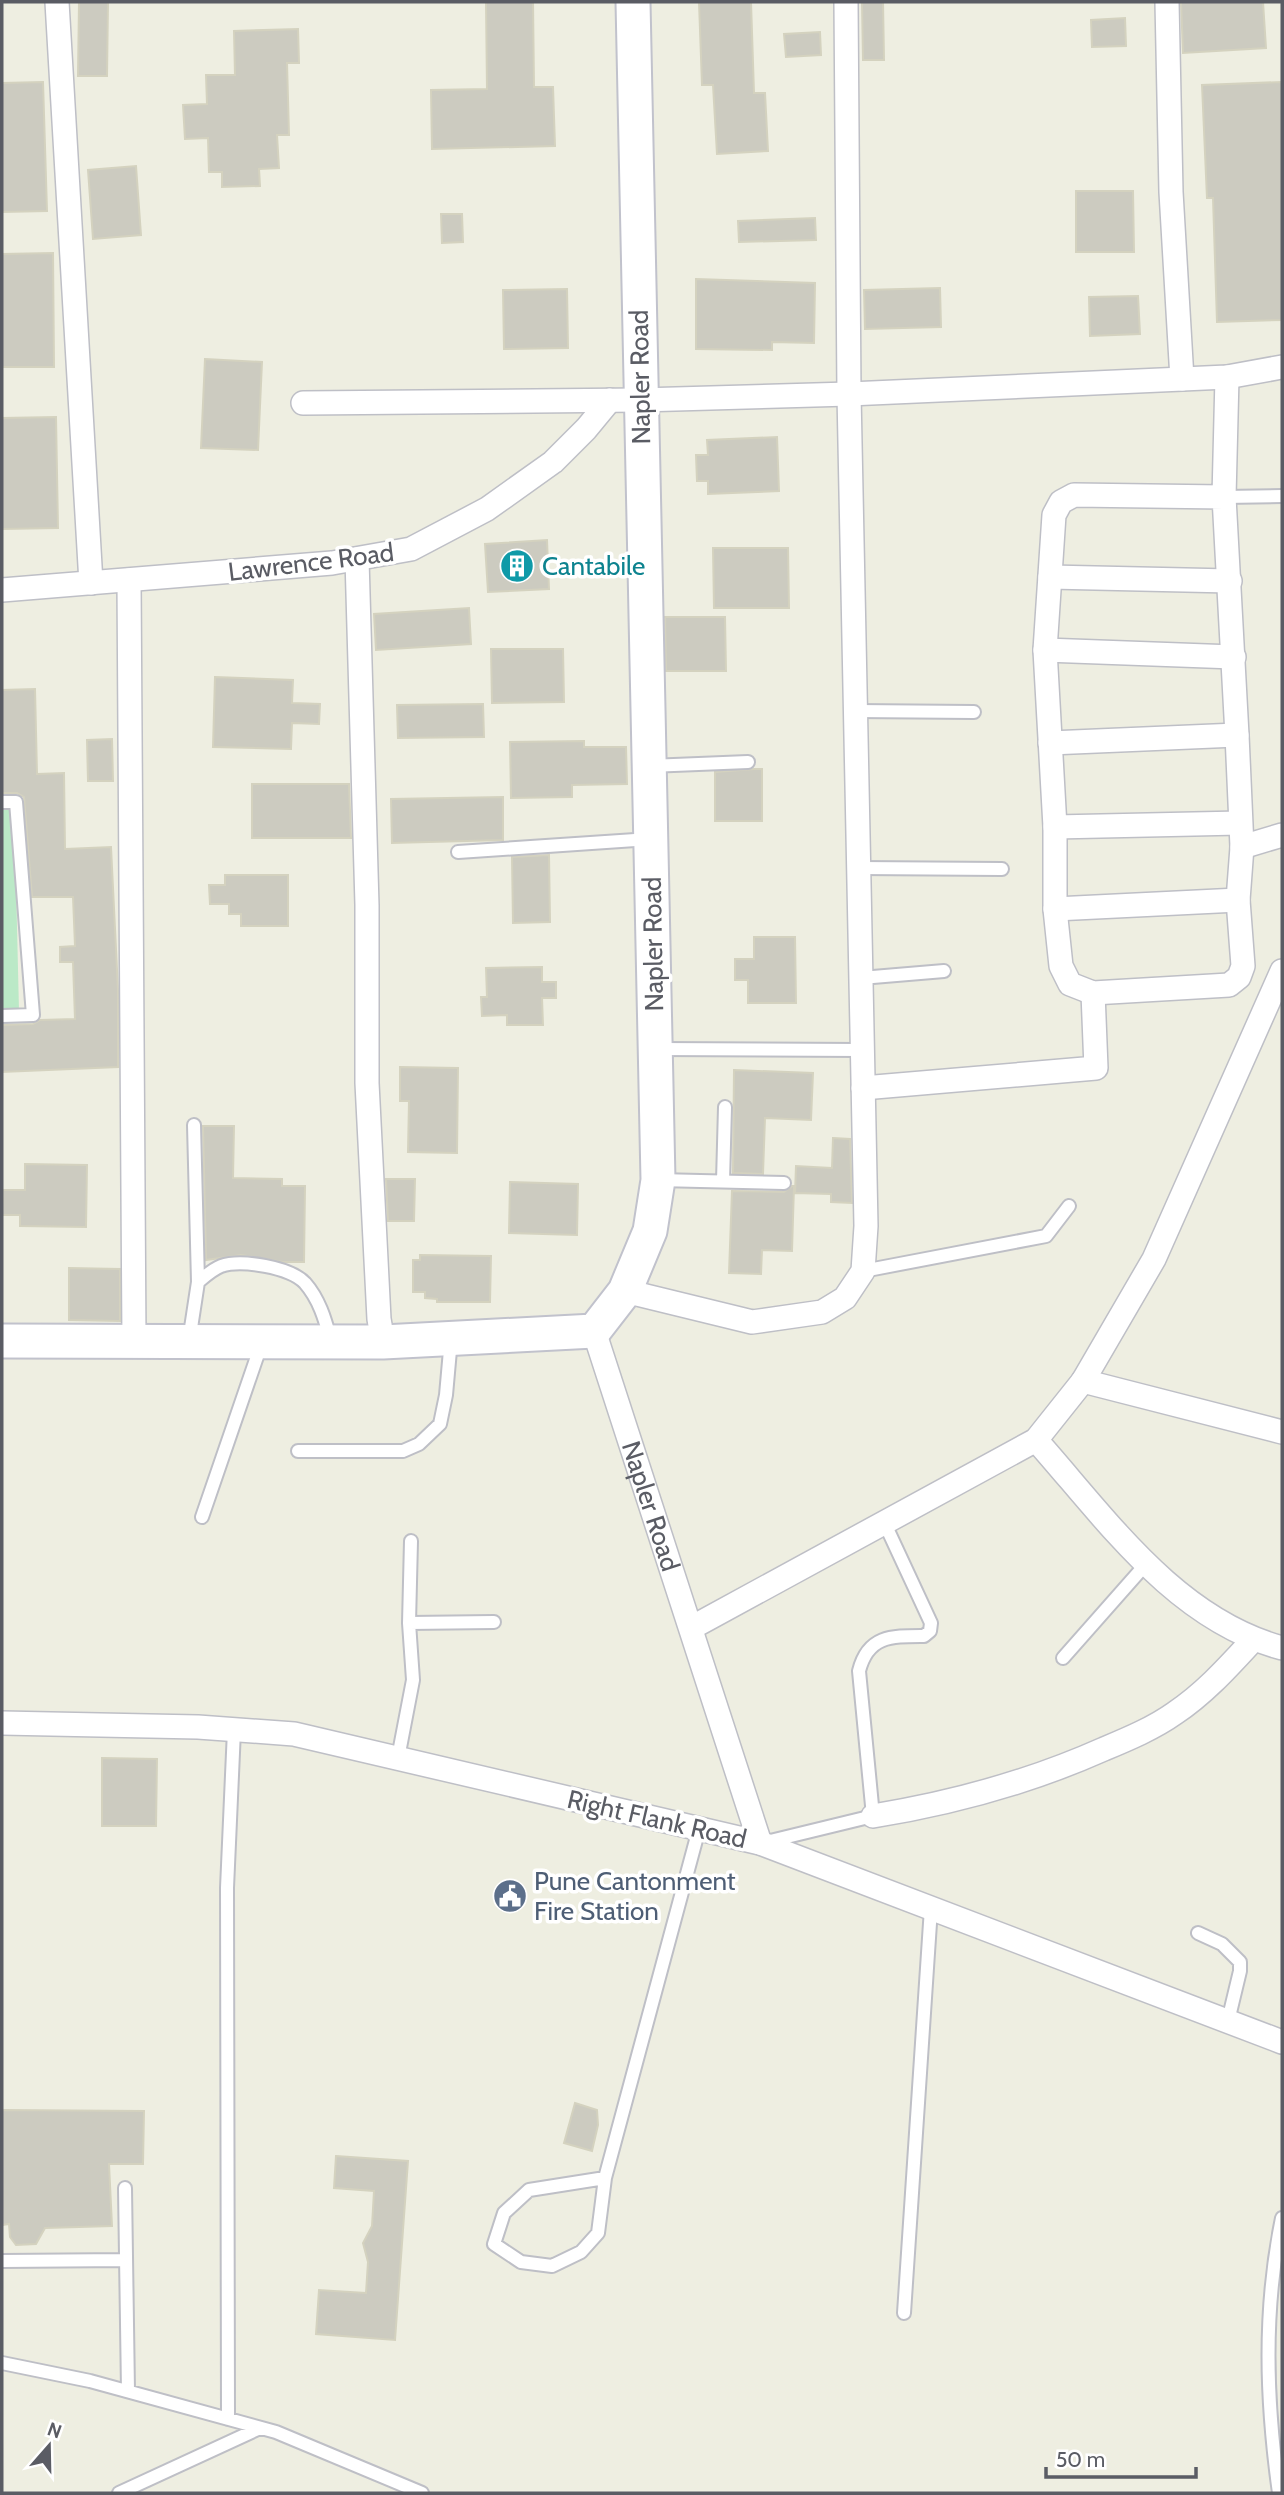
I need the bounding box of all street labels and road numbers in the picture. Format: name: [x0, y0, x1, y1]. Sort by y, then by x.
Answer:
street label: Napler Road: [623, 309, 657, 445]
street label: Lawrence Road: [226, 536, 396, 588]
street label: Napler Road: [636, 876, 670, 1012]
street label: Napler Road: [615, 1437, 687, 1575]
street label: Right Flank Road: [564, 1783, 750, 1855]

